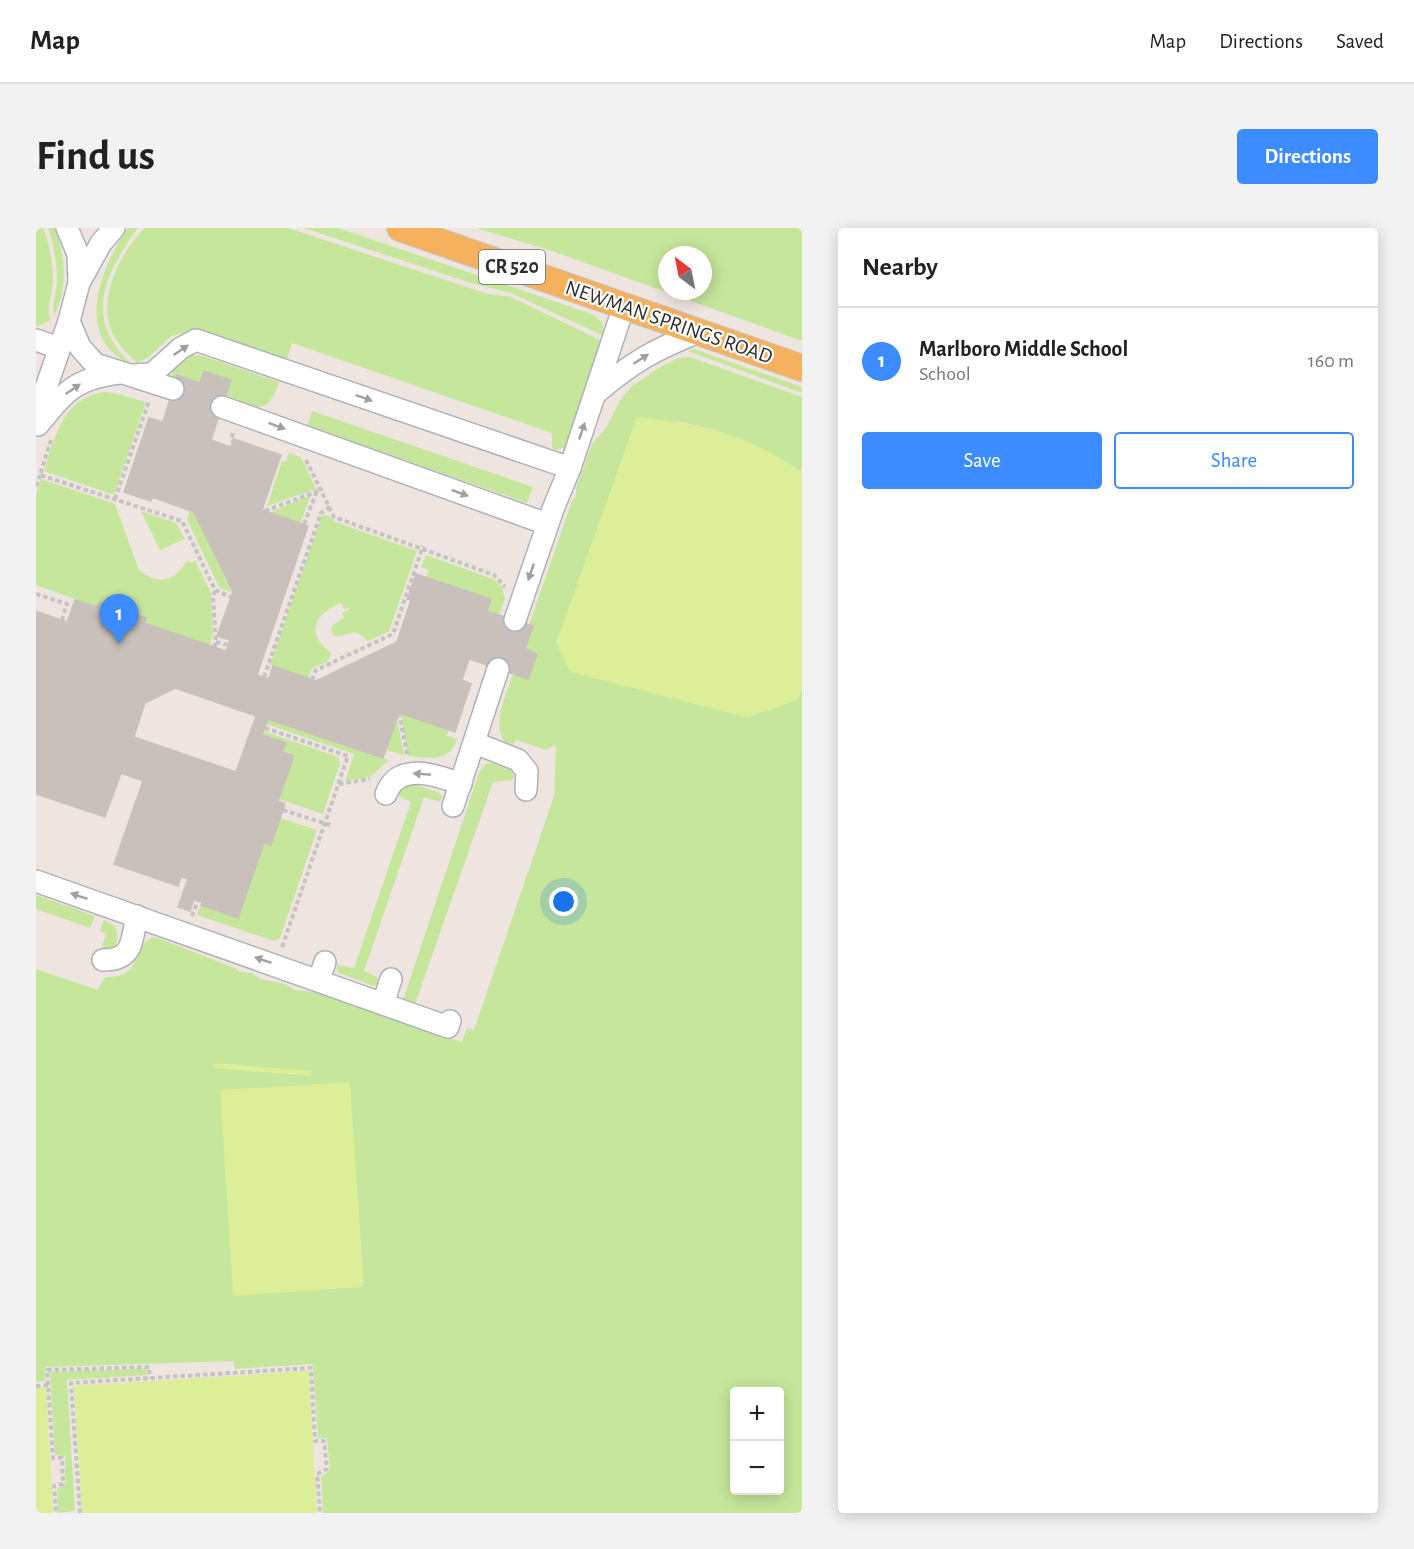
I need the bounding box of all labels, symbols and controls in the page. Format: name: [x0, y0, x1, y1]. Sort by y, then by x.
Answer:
text: Map: [30, 27, 80, 55]
text: Map: [1150, 31, 1186, 52]
text: Directions: [1219, 31, 1303, 52]
text: Saved: [1336, 31, 1384, 52]
button: Directions: [1237, 129, 1378, 184]
text: Find us: [36, 135, 155, 177]
north arrow: [658, 246, 712, 300]
road number: CR 520: [479, 250, 545, 284]
text: Nearby: [862, 254, 938, 280]
street label: NEWMAN SPRINGS ROAD: [563, 277, 775, 367]
text: Marlboro Middle School: [919, 338, 1128, 360]
one-way arrow: [173, 344, 190, 355]
text: 1: [878, 351, 885, 371]
text: 160 m: [1308, 351, 1354, 371]
one-way arrow: [633, 353, 649, 364]
text: School: [919, 364, 971, 384]
one-way arrow: [65, 383, 81, 395]
one-way arrow: [355, 393, 373, 403]
one-way arrow: [268, 422, 286, 432]
one-way arrow: [578, 422, 588, 440]
button: Save: [862, 432, 1102, 489]
button: Share: [1114, 432, 1354, 489]
one-way arrow: [452, 488, 470, 498]
one-way arrow: [526, 563, 536, 581]
pin: 1: [100, 594, 139, 644]
one-way arrow: [412, 769, 431, 779]
your location: [549, 887, 578, 916]
one-way arrow: [70, 890, 88, 900]
one-way arrow: [254, 955, 272, 965]
map controls: [730, 1387, 784, 1495]
button: +: [730, 1387, 784, 1441]
button: −: [730, 1441, 784, 1495]

